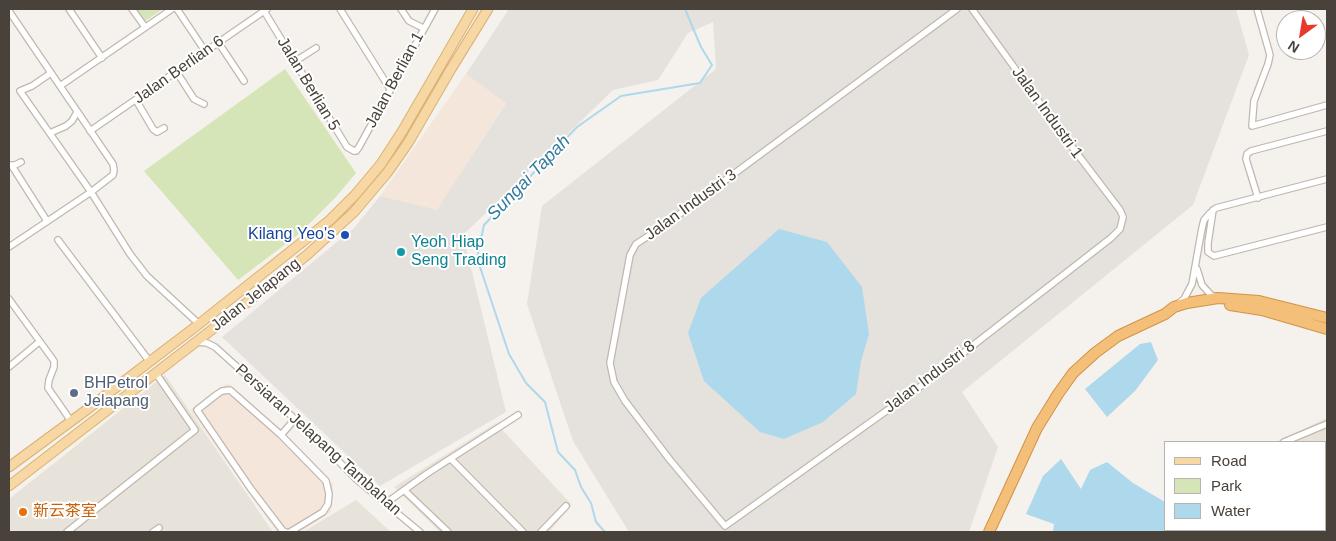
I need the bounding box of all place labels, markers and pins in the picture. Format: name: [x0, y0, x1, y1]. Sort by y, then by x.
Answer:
place label: Kilang Yeo's: [248, 225, 335, 245]
marker: Kilang Yeo's: [339, 229, 351, 241]
place label: Yeoh Hiap Seng Trading: [411, 233, 506, 271]
marker: Yeoh Hiap Seng Trading: [395, 246, 407, 258]
place label: BHPetrol Jelapang: [84, 374, 149, 412]
marker: BHPetrol Jelapang: [68, 387, 80, 399]
place label: 新云茶室: [33, 502, 97, 522]
marker: 新云茶室: [17, 506, 29, 518]

